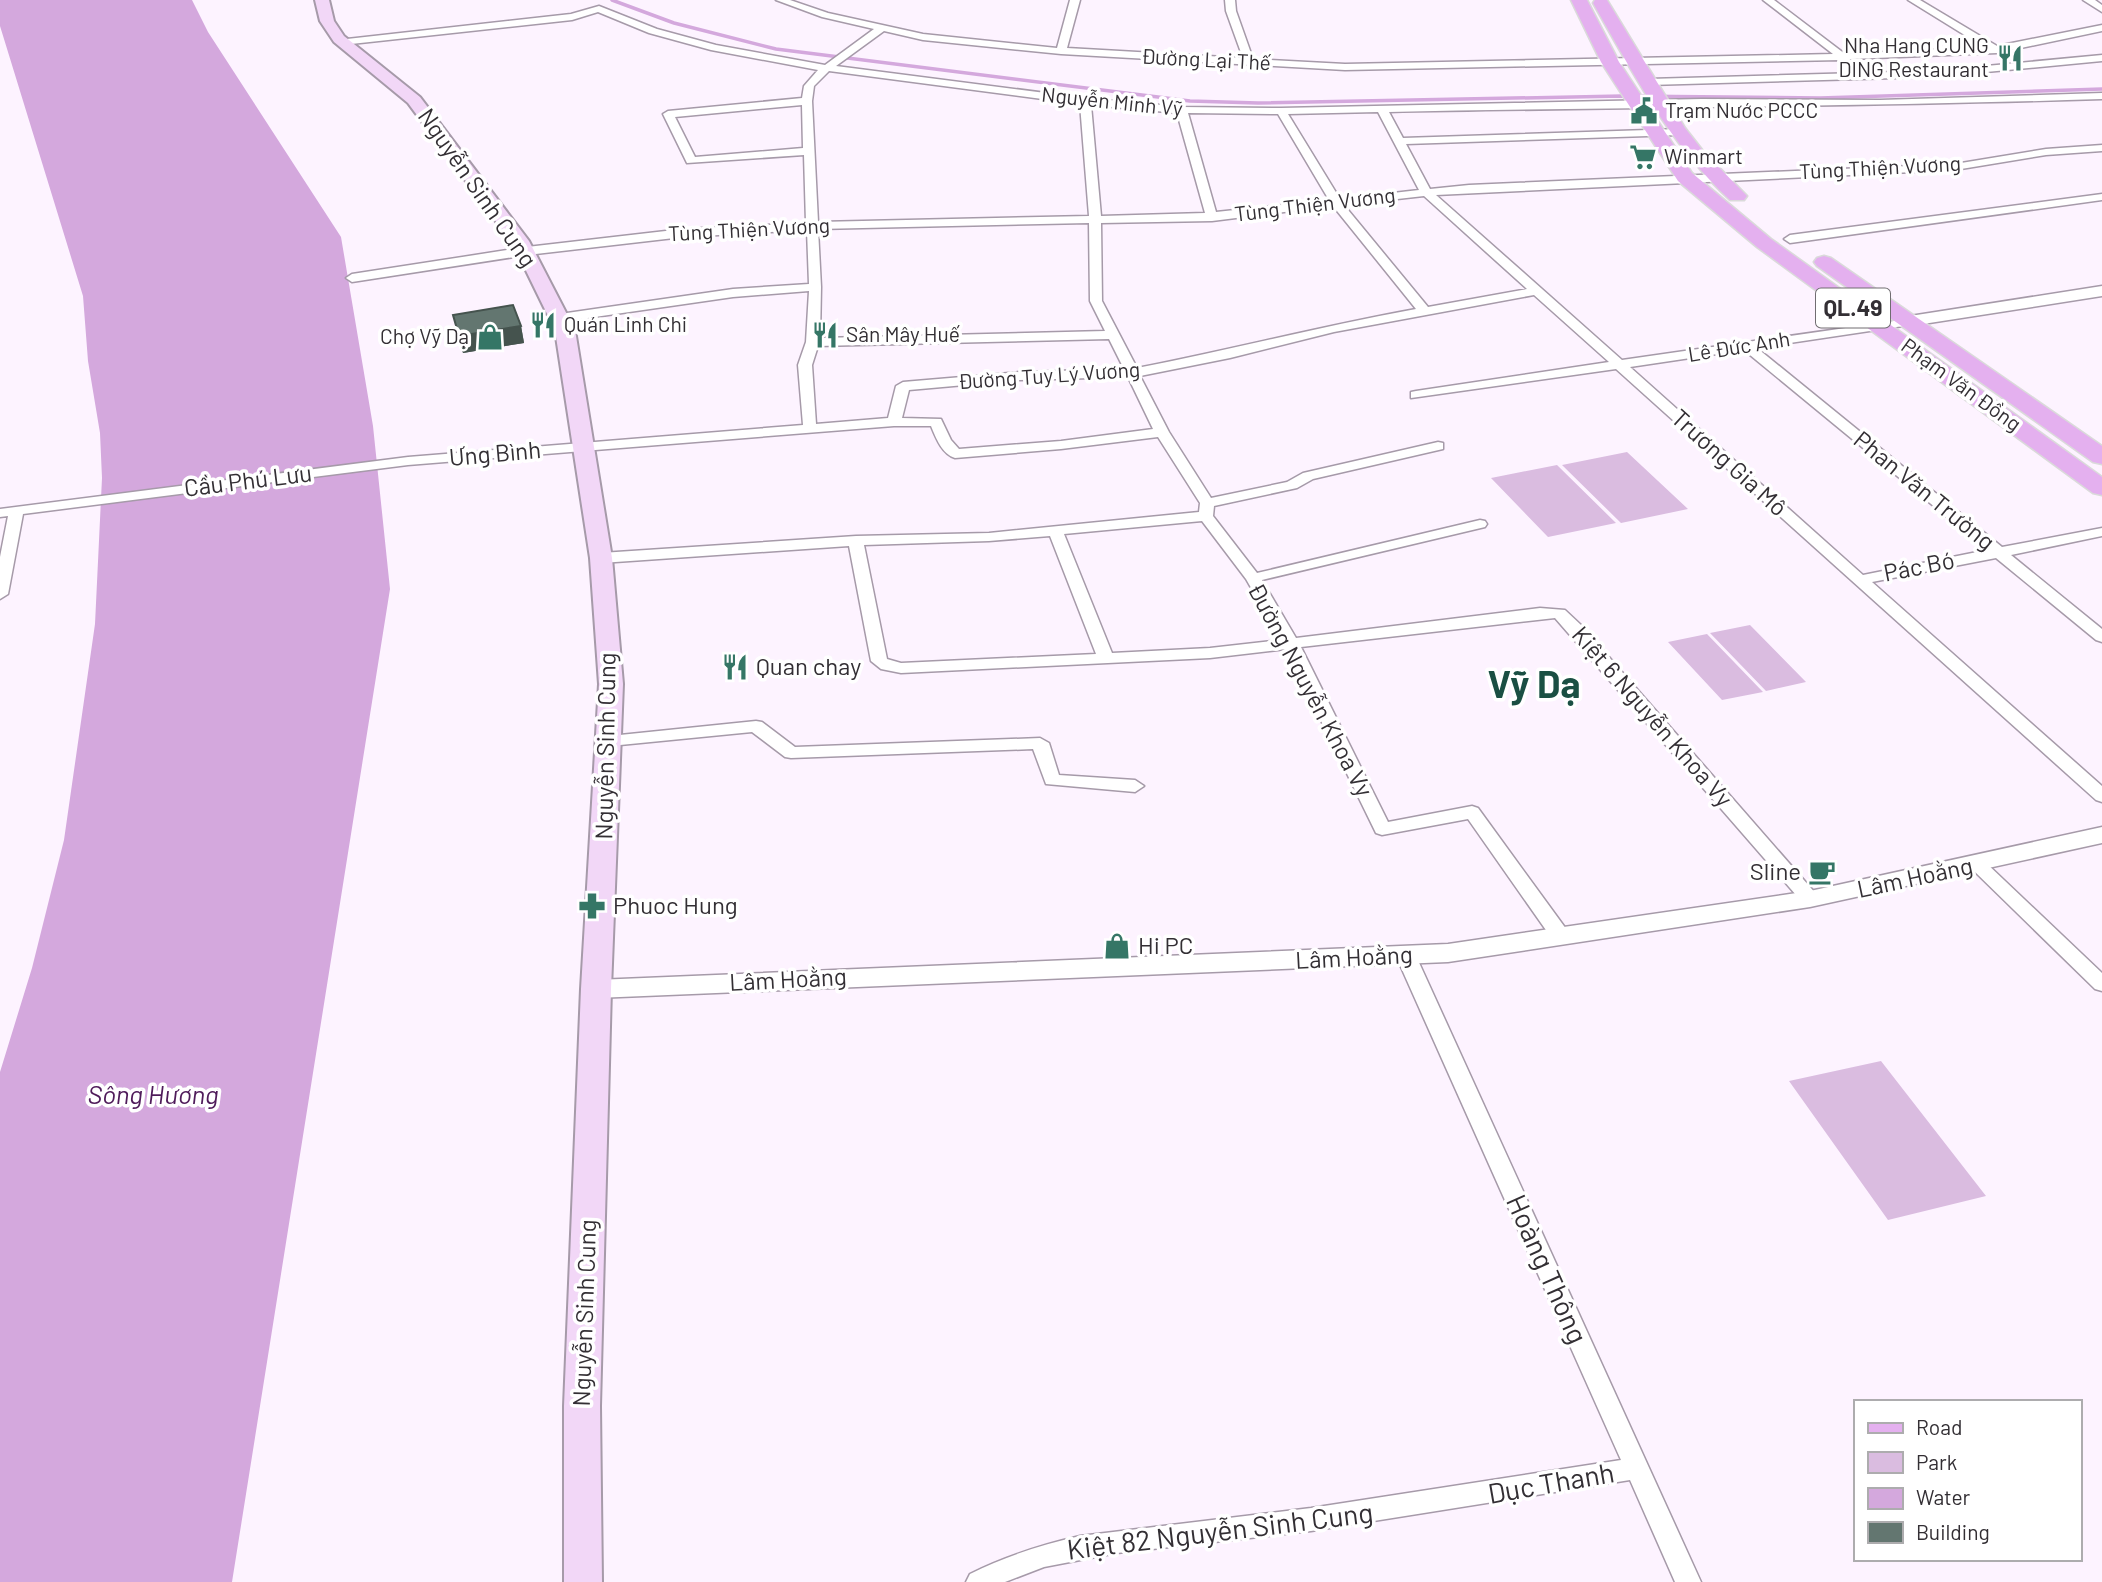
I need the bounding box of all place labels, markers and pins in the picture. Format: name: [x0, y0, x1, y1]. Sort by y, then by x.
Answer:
place label: Nha Hang CUNG DING Restaurant: [1839, 32, 1989, 81]
restaurant icon: Nha Hang CUNG DING Restaurant: [1995, 43, 2025, 73]
public building icon: Trạm Nước PCCC: [1629, 96, 1659, 126]
place label: Trạm Nước PCCC: [1665, 97, 1818, 122]
supermarket icon: Winmart: [1628, 142, 1658, 172]
place label: Winmart: [1664, 143, 1743, 168]
restaurant icon: Quán Linh Chi: [528, 310, 558, 340]
place label: Quán Linh Chi: [564, 311, 687, 336]
restaurant icon: Sân Mây Huế: [810, 320, 840, 350]
place label: Sân Mây Huế: [846, 321, 960, 346]
shop icon: Chợ Vỹ Dạ: [475, 322, 505, 352]
place label: Chợ Vỹ Dạ: [380, 323, 469, 348]
place label: Quan chay: [756, 651, 861, 680]
restaurant icon: Quan chay: [720, 652, 750, 682]
place label: Sline: [1750, 856, 1801, 885]
cafe icon: Sline: [1807, 857, 1837, 887]
place label: Phuoc Hung: [613, 890, 738, 919]
pharmacy icon: Phuoc Hung: [577, 891, 607, 921]
place label: Hi PC: [1138, 930, 1193, 959]
shop icon: Hi PC: [1102, 931, 1132, 961]

